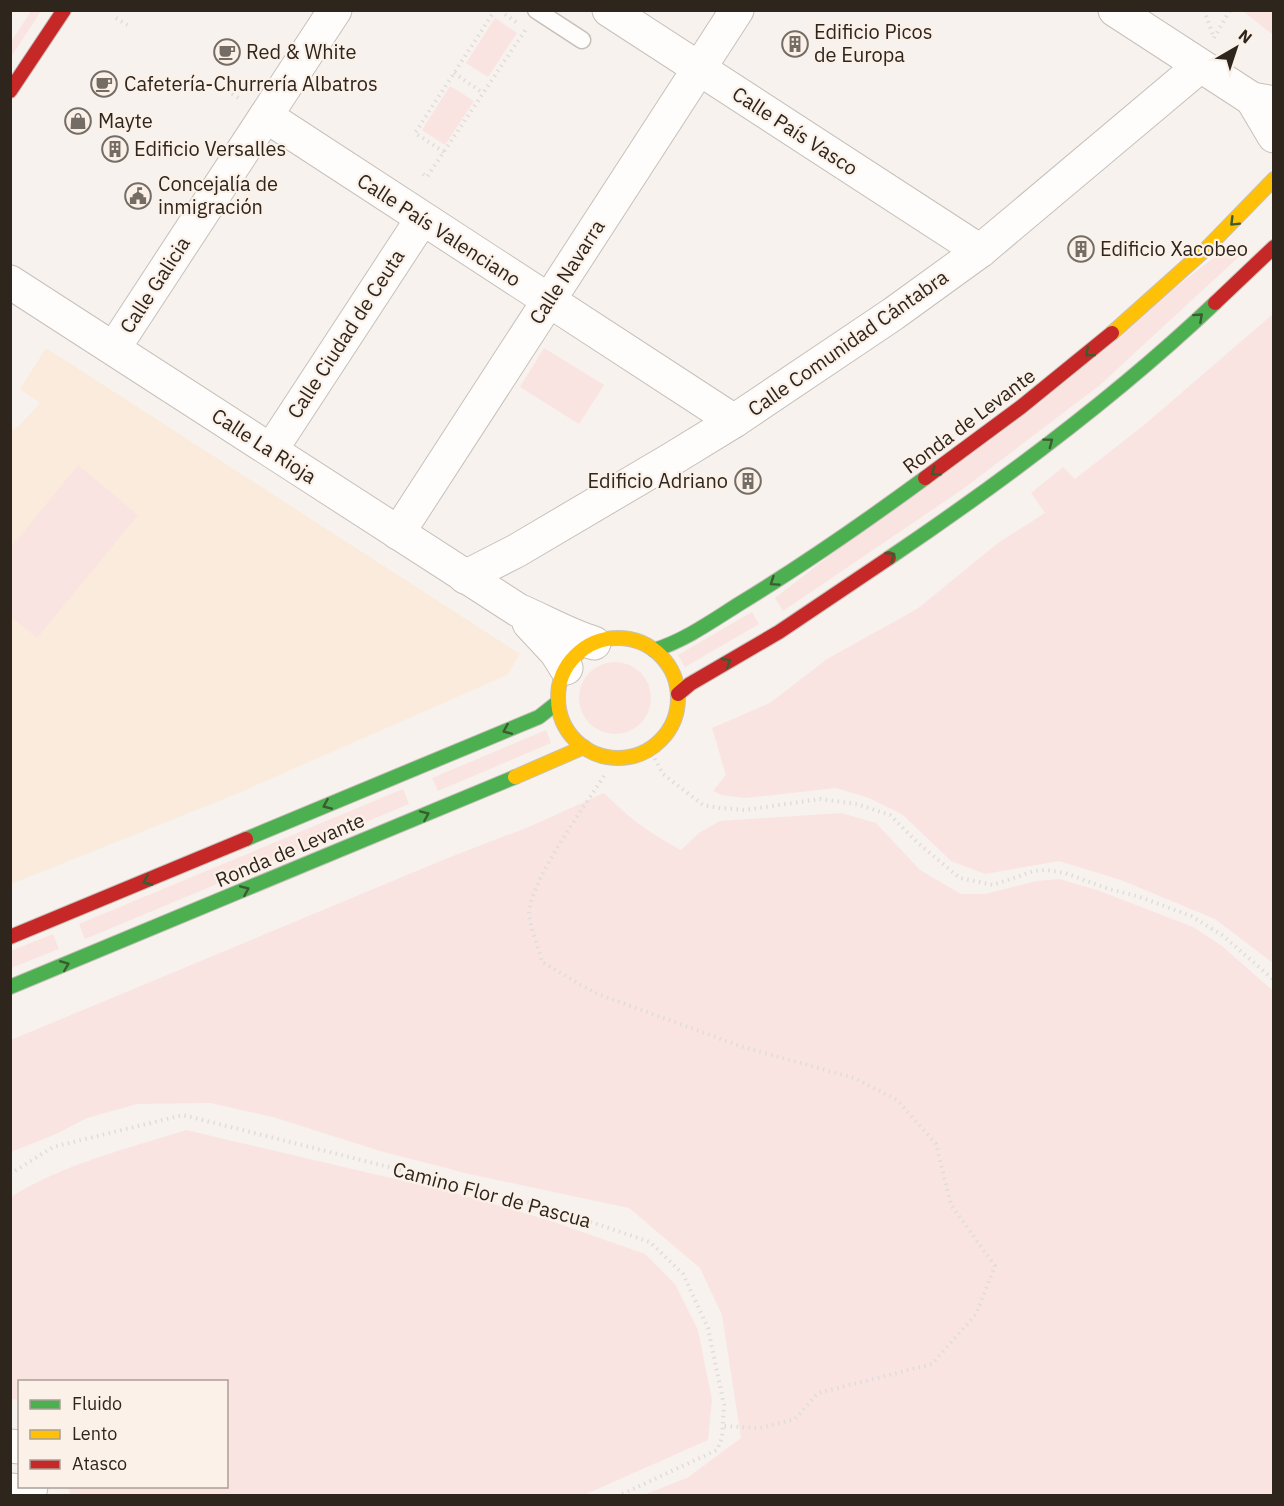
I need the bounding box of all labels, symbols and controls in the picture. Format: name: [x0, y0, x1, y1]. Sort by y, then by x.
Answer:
place label: Edificio Picos de Europa: [814, 18, 932, 68]
north arrow: [1206, 18, 1266, 78]
text: N: [1235, 25, 1256, 48]
building icon: Edificio Picos de Europa: [780, 29, 810, 59]
cafe icon: Red & White: [212, 37, 242, 67]
place label: Red & White: [246, 38, 357, 65]
cafe icon: Cafetería-Churrería Albatros: [89, 69, 119, 99]
place label: Cafetería-Churrería Albatros: [124, 70, 378, 97]
street label: Calle País Vasco: [727, 80, 863, 181]
shop icon: Mayte: [63, 106, 93, 136]
place label: Mayte: [98, 107, 153, 134]
building icon: Edificio Versalles: [100, 134, 130, 164]
place label: Edificio Versalles: [134, 135, 286, 162]
street label: Calle País Valenciano: [352, 167, 526, 293]
place label: Concejalía de inmigración: [158, 170, 278, 220]
public building icon: Concejalía de inmigración: [123, 181, 153, 211]
street label: Calle Navarra: [523, 214, 611, 329]
one-way arrow: [1230, 216, 1241, 226]
street label: Calle Galicia: [113, 231, 196, 338]
building icon: Edificio Xacobeo: [1066, 234, 1096, 264]
place label: Edificio Xacobeo: [1100, 235, 1248, 262]
street label: Calle Ciudad de Ceuta: [281, 244, 411, 424]
street label: Calle Comunidad Cántabra: [742, 263, 953, 422]
one-way arrow: [1192, 313, 1202, 324]
one-way arrow: [1085, 346, 1096, 357]
street label: Ronda de Levante: [897, 362, 1041, 479]
street label: Calle La Rioja: [207, 402, 322, 490]
one-way arrow: [1042, 438, 1053, 449]
one-way arrow: [931, 465, 942, 476]
building icon: Edificio Adriano: [733, 466, 763, 496]
place label: Edificio Adriano: [588, 467, 728, 494]
one-way arrow: [884, 552, 895, 563]
one-way arrow: [769, 574, 780, 585]
one-way arrow: [721, 658, 731, 669]
one-way arrow: [502, 723, 513, 735]
one-way arrow: [322, 798, 333, 810]
street label: Ronda de Levante: [211, 806, 369, 893]
one-way arrow: [419, 810, 430, 822]
one-way arrow: [143, 874, 154, 886]
one-way arrow: [239, 885, 250, 897]
one-way arrow: [59, 960, 70, 972]
street label: Camino Flor de Pascua: [390, 1155, 595, 1234]
legend: [18, 1380, 228, 1488]
text: Fluido: [72, 1392, 122, 1415]
text: Lento: [72, 1422, 117, 1445]
text: Atasco: [72, 1452, 127, 1475]

